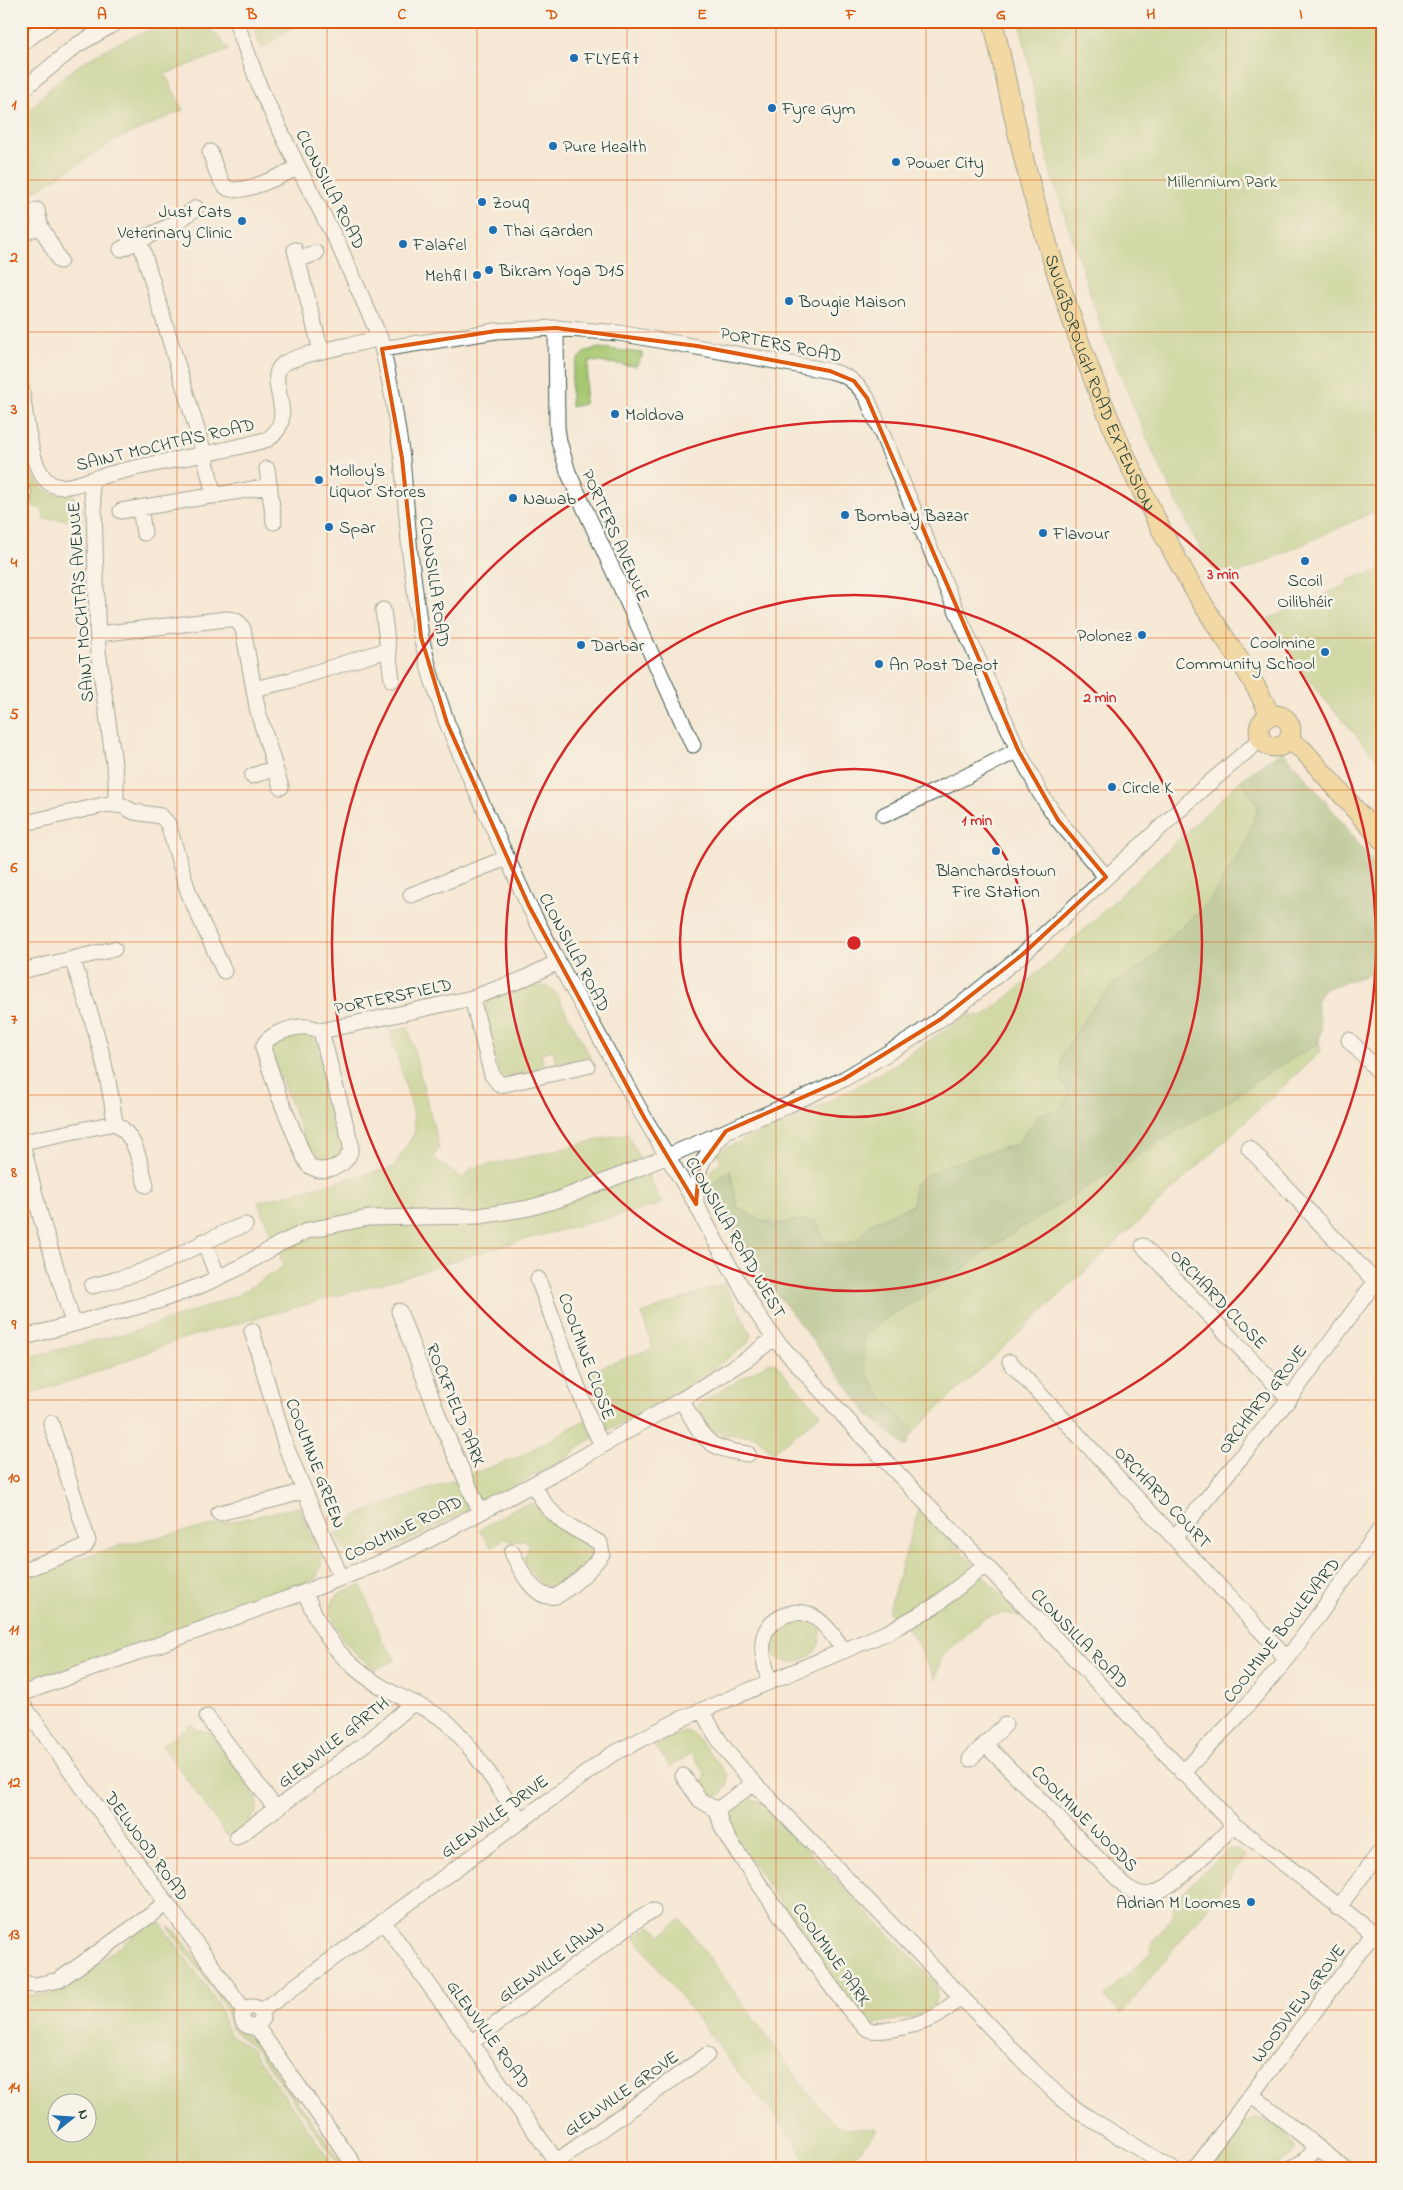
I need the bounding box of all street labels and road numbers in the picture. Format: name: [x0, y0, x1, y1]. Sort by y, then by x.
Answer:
street label: CLONSILLA ROAD: [288, 125, 371, 254]
street label: SNUGBOROUGH ROAD EXTENSION: [1037, 251, 1161, 516]
street label: PORTERS ROAD: [717, 321, 844, 371]
street label: SAINT MOCHTA'S ROAD: [74, 413, 257, 479]
street label: PORTERS AVENUE: [573, 466, 655, 606]
street label: SAINT MOCHTA'S AVENUE: [62, 501, 102, 703]
street label: CLONSILLA ROAD: [411, 515, 455, 649]
street label: CLONSILLA ROAD: [531, 889, 616, 1017]
street label: PORTERSFIELD: [332, 973, 455, 1023]
street label: CLONSILLA ROAD WEST: [677, 1152, 791, 1324]
street label: ORCHARD CLOSE: [1163, 1244, 1272, 1357]
street label: COOLMINE CLOSE: [550, 1290, 620, 1424]
street label: ROCKFIELD PARK: [418, 1340, 491, 1472]
street label: ORCHARD GROVE: [1213, 1340, 1315, 1460]
street label: COOLMINE GREEN: [277, 1395, 351, 1533]
street label: ORCHARD COURT: [1107, 1441, 1216, 1556]
street label: COOLMINE ROAD: [340, 1490, 467, 1570]
street label: COOLMINE BOULEVARD: [1218, 1553, 1348, 1709]
street label: CLONSILLA ROAD: [1024, 1583, 1134, 1696]
street label: GLENVILLE GARTH: [273, 1692, 396, 1796]
street label: COOLMINE WOODS: [1024, 1760, 1143, 1879]
street label: GLENVILLE DRIVE: [436, 1769, 555, 1866]
street label: DELWOOD ROAD: [96, 1786, 194, 1907]
street label: COOLMINE PARK: [785, 1898, 876, 2013]
street label: GLENVILLE LAWN: [493, 1915, 611, 2010]
street label: WOODVIEW GROVE: [1246, 1939, 1353, 2069]
street label: GLENVILLE ROAD: [439, 1975, 536, 2095]
street label: GLENVILLE GROVE: [559, 2045, 685, 2144]

